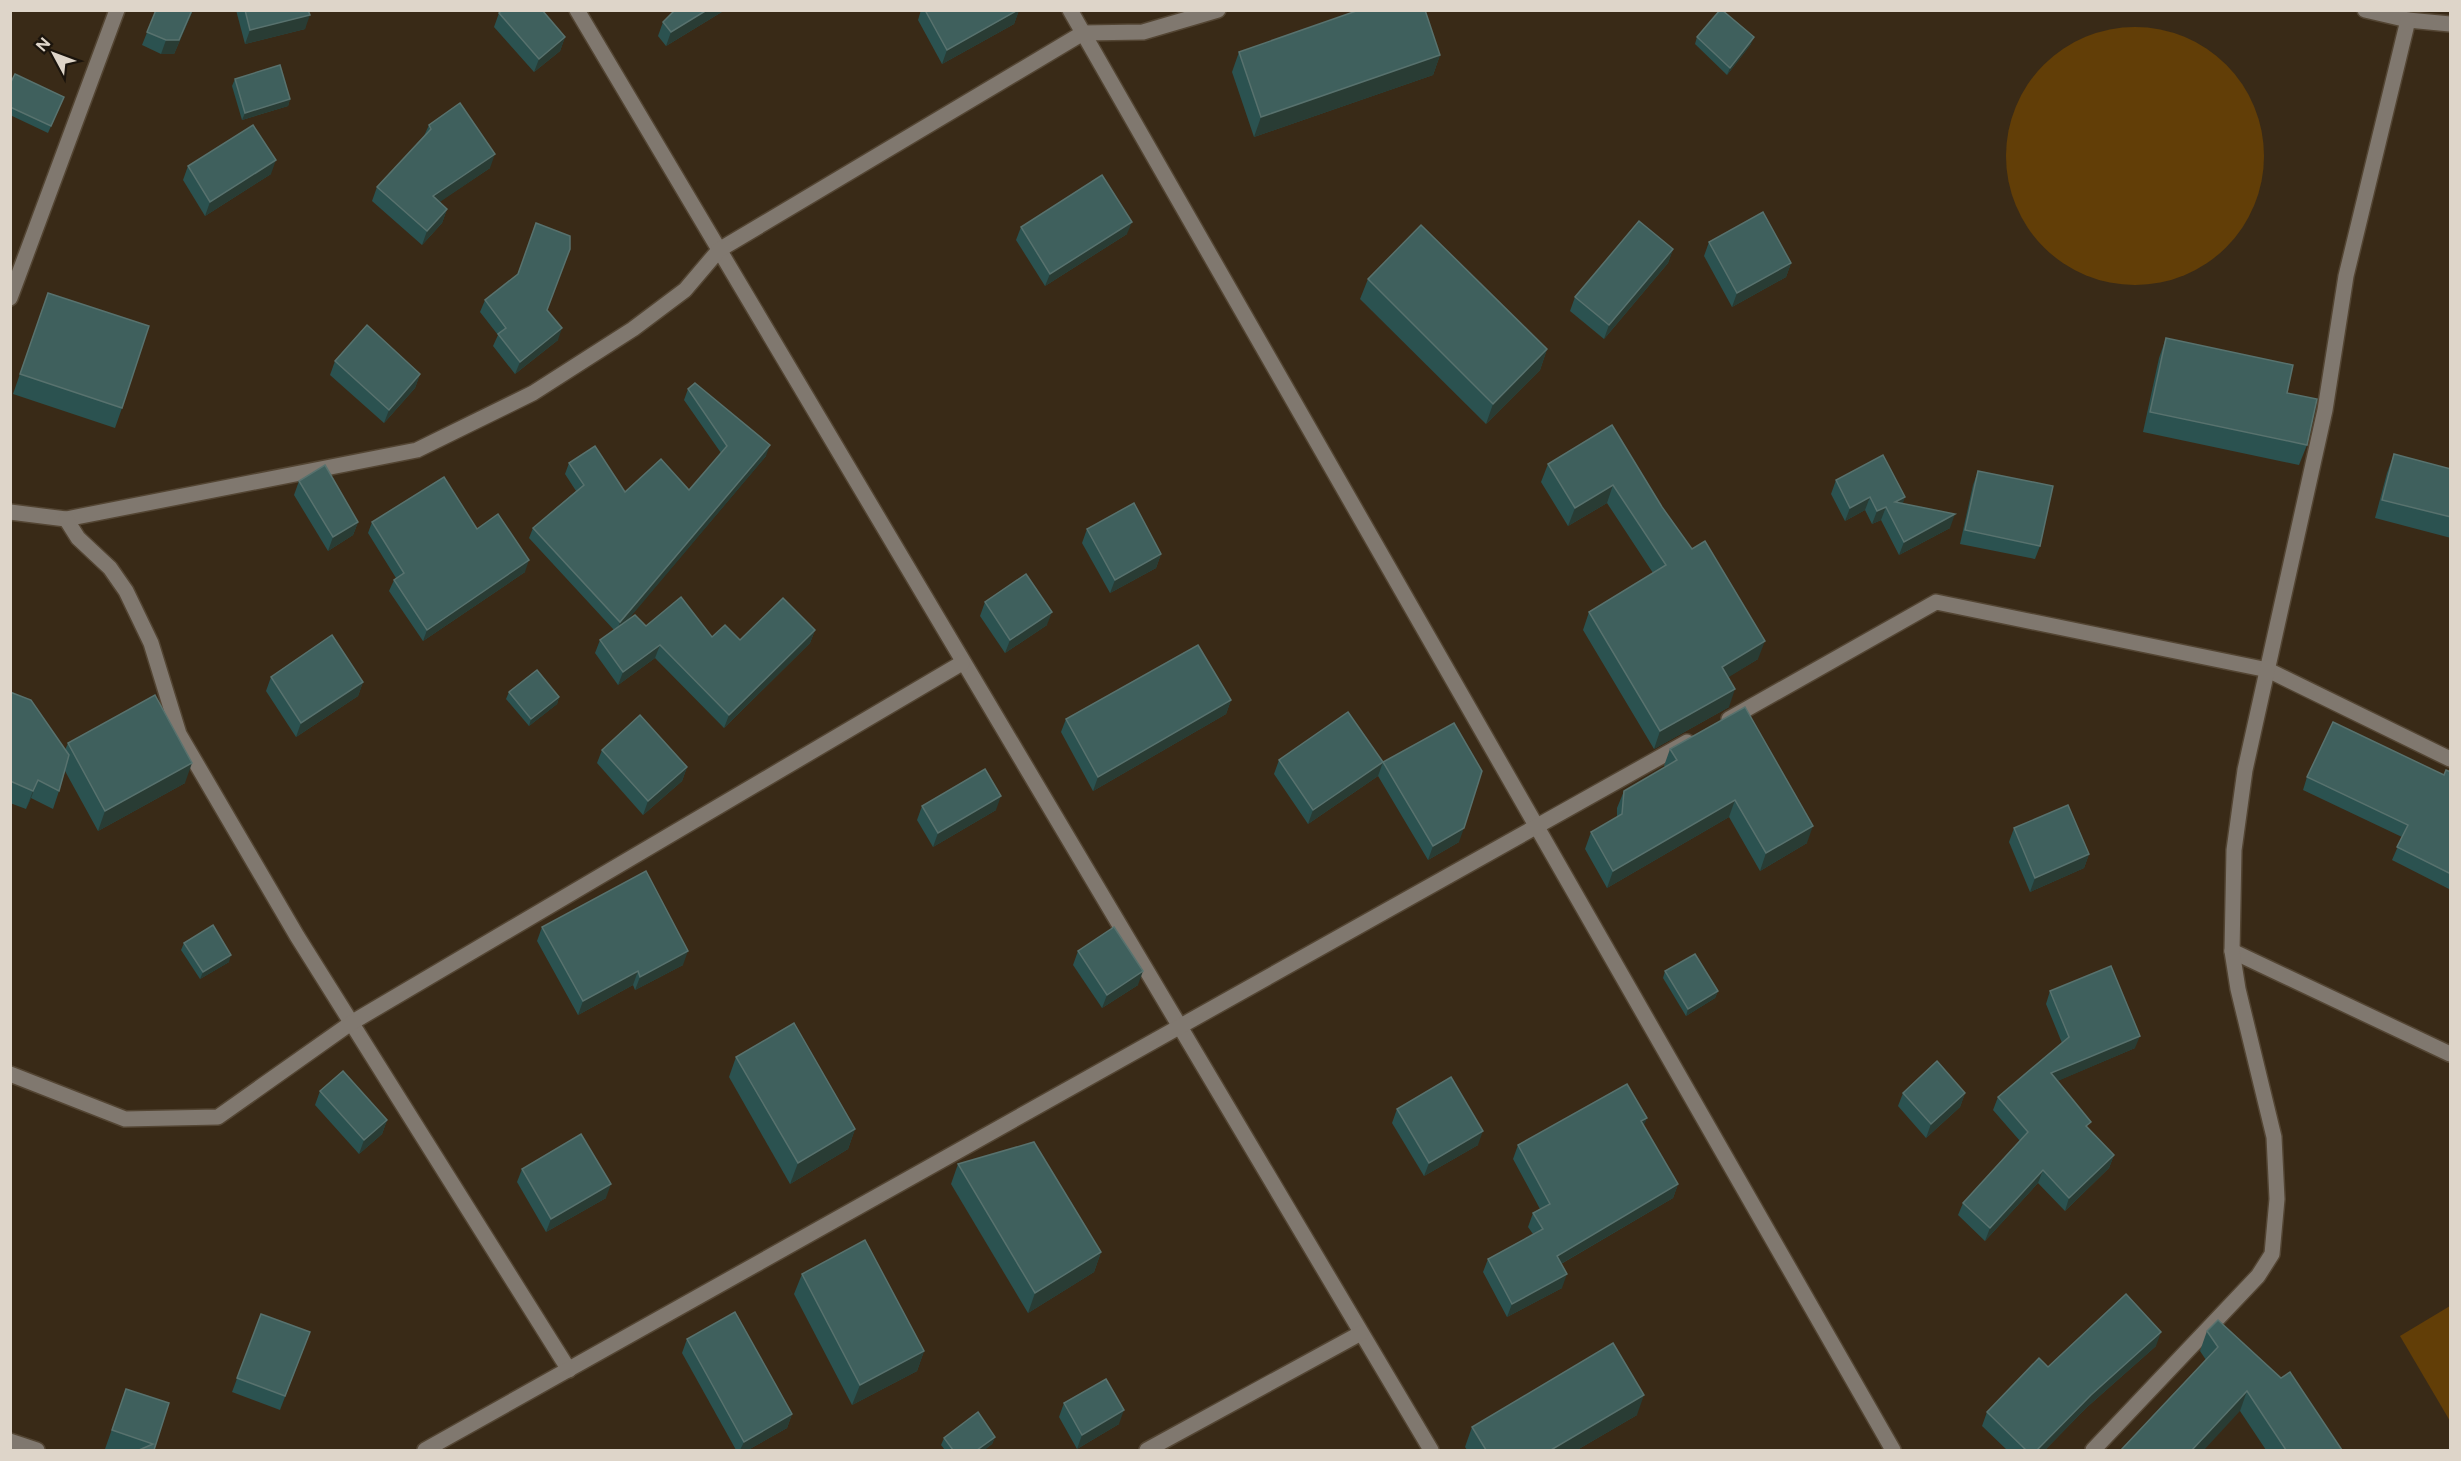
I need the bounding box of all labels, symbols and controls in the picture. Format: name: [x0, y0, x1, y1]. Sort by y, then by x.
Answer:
north arrow: [24, 24, 84, 84]
text: N: [32, 34, 54, 55]

